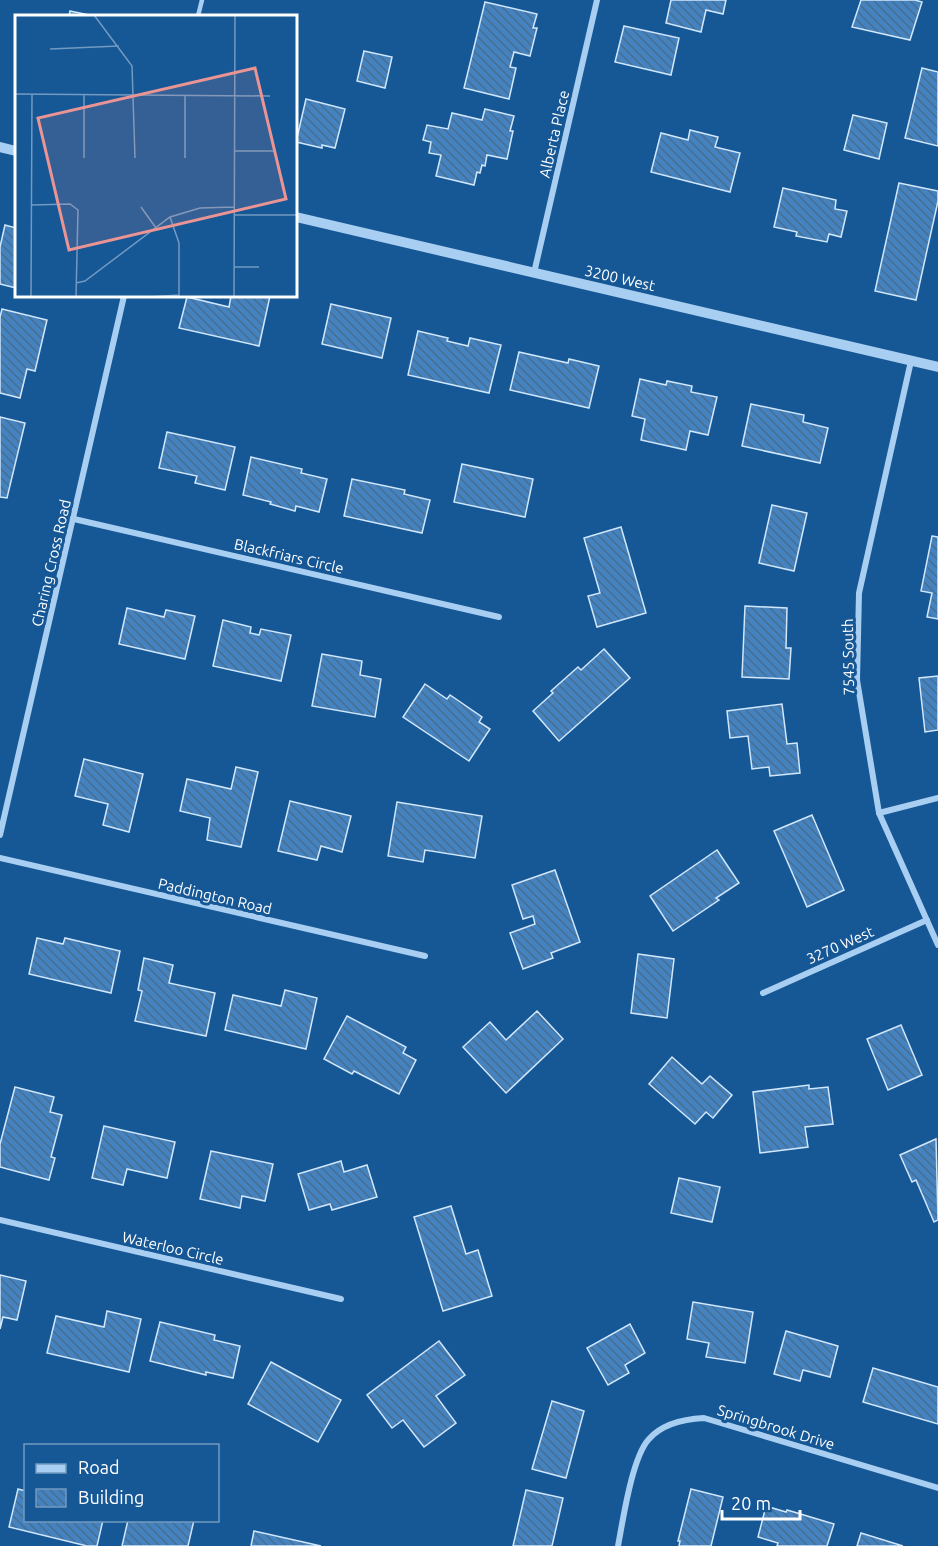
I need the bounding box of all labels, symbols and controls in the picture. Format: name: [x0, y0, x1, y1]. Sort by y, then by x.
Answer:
inset map: [15, 15, 297, 297]
street label: Alberta Place: [536, 89, 572, 179]
street label: 3200 West: [583, 262, 657, 294]
street label: Charing Cross Road: [28, 498, 74, 628]
street label: Blackfriars Circle: [233, 535, 345, 577]
street label: 7545 South: [839, 618, 857, 696]
street label: Paddington Road: [156, 875, 274, 917]
street label: 3270 West: [804, 923, 876, 967]
street label: Waterloo Circle: [121, 1228, 225, 1268]
street label: Springbrook Drive: [715, 1401, 837, 1453]
legend: [24, 1444, 219, 1522]
text: Road: [78, 1457, 120, 1477]
scale bar: [722, 1483, 800, 1521]
text: Building: [78, 1487, 144, 1507]
text: 20 m: [731, 1493, 771, 1513]

